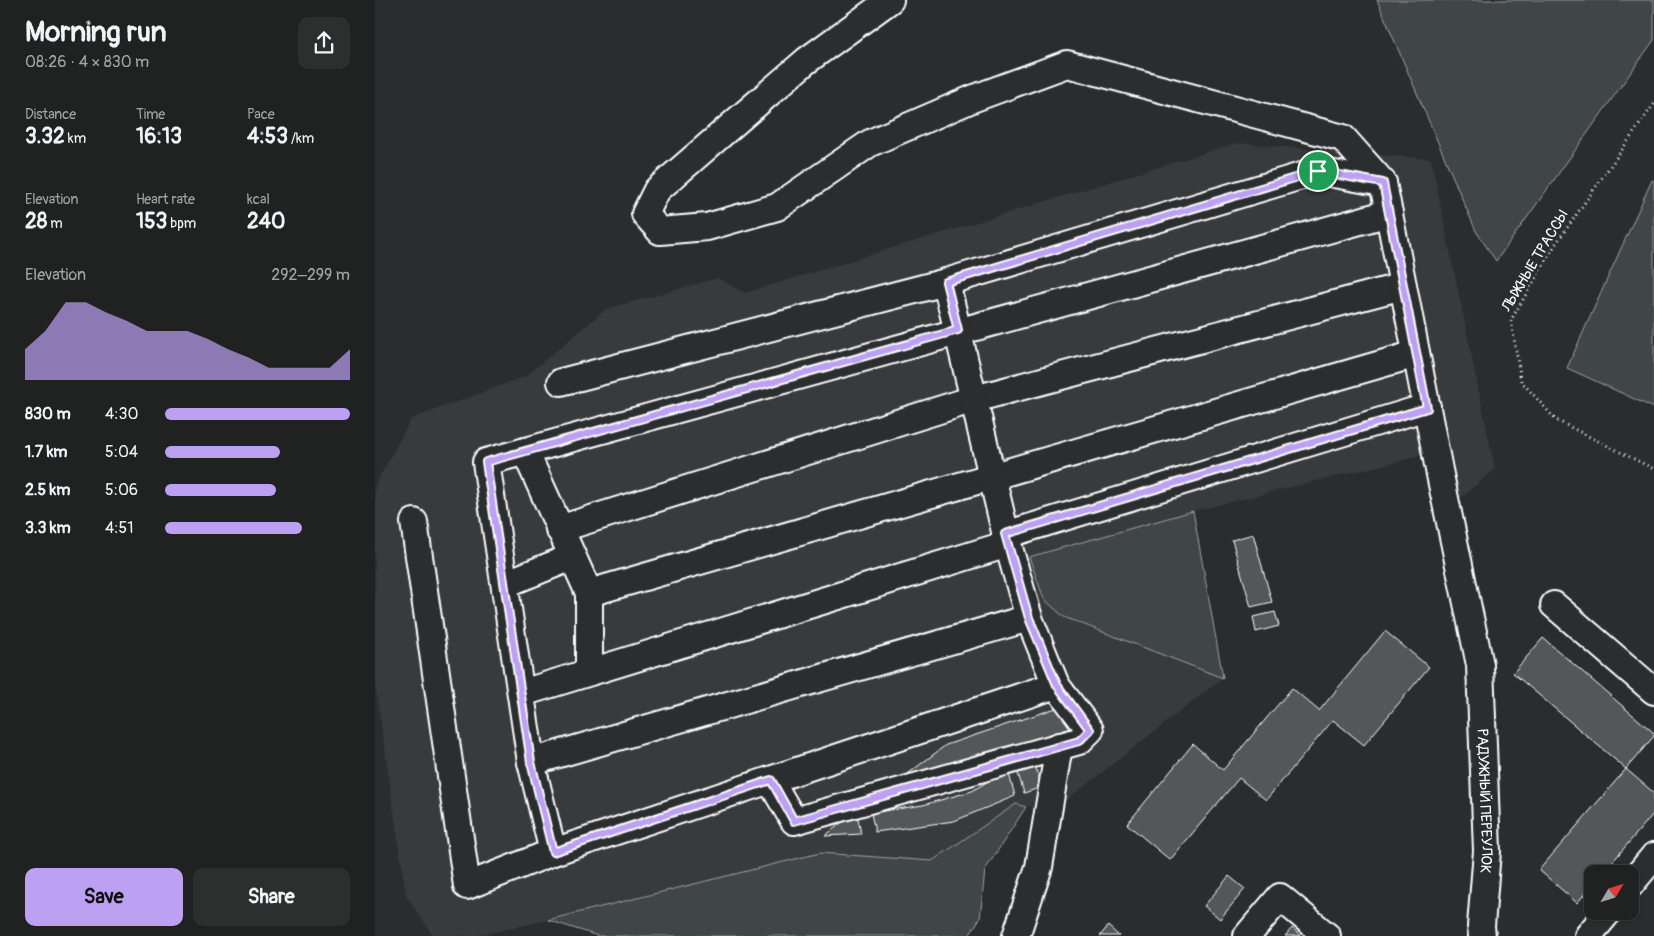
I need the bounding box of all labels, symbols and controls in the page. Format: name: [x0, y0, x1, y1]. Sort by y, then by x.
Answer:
text: Morning run: [25, 15, 167, 50]
button: share: [298, 17, 350, 69]
text: 08:26 · 4 × 830 m: [25, 52, 149, 72]
text: Distance: [25, 106, 76, 123]
text: Time: [136, 106, 165, 123]
text: Pace: [247, 106, 275, 123]
text: 3.32: [25, 123, 65, 150]
text: 16:13: [136, 123, 182, 150]
text: 4:53: [247, 123, 288, 150]
text: km: [65, 130, 86, 147]
text: /km: [288, 130, 314, 147]
pin: [1297, 150, 1339, 192]
icon: arrive: [1304, 157, 1332, 185]
text: Elevation: [25, 191, 78, 208]
text: Heart rate: [136, 191, 195, 208]
text: kcal: [247, 191, 270, 208]
street label: ЛЫЖНЫЕ ТРАССЫ: [1497, 207, 1573, 316]
text: 28: [25, 208, 47, 235]
text: 153: [136, 208, 167, 235]
text: 240: [247, 208, 285, 235]
text: m: [47, 215, 63, 232]
text: bpm: [167, 215, 196, 232]
text: Elevation: [25, 265, 86, 285]
text: 292–299 m: [271, 265, 350, 285]
text: 830 m: [25, 404, 71, 424]
text: 4:30: [105, 404, 138, 424]
text: 1.7 km: [25, 442, 68, 462]
text: 5:04: [105, 442, 138, 462]
text: 2.5 km: [25, 480, 70, 500]
text: 5:06: [105, 480, 138, 500]
text: 3.3 km: [25, 518, 71, 538]
text: 4:51: [105, 518, 133, 538]
street label: РАДУЖНЫЙ ПЕРЕУЛОК: [1473, 728, 1497, 874]
north arrow: [1584, 865, 1639, 920]
map controls: [1584, 865, 1639, 920]
button: Save: [25, 868, 183, 926]
button: Share: [193, 868, 350, 926]

